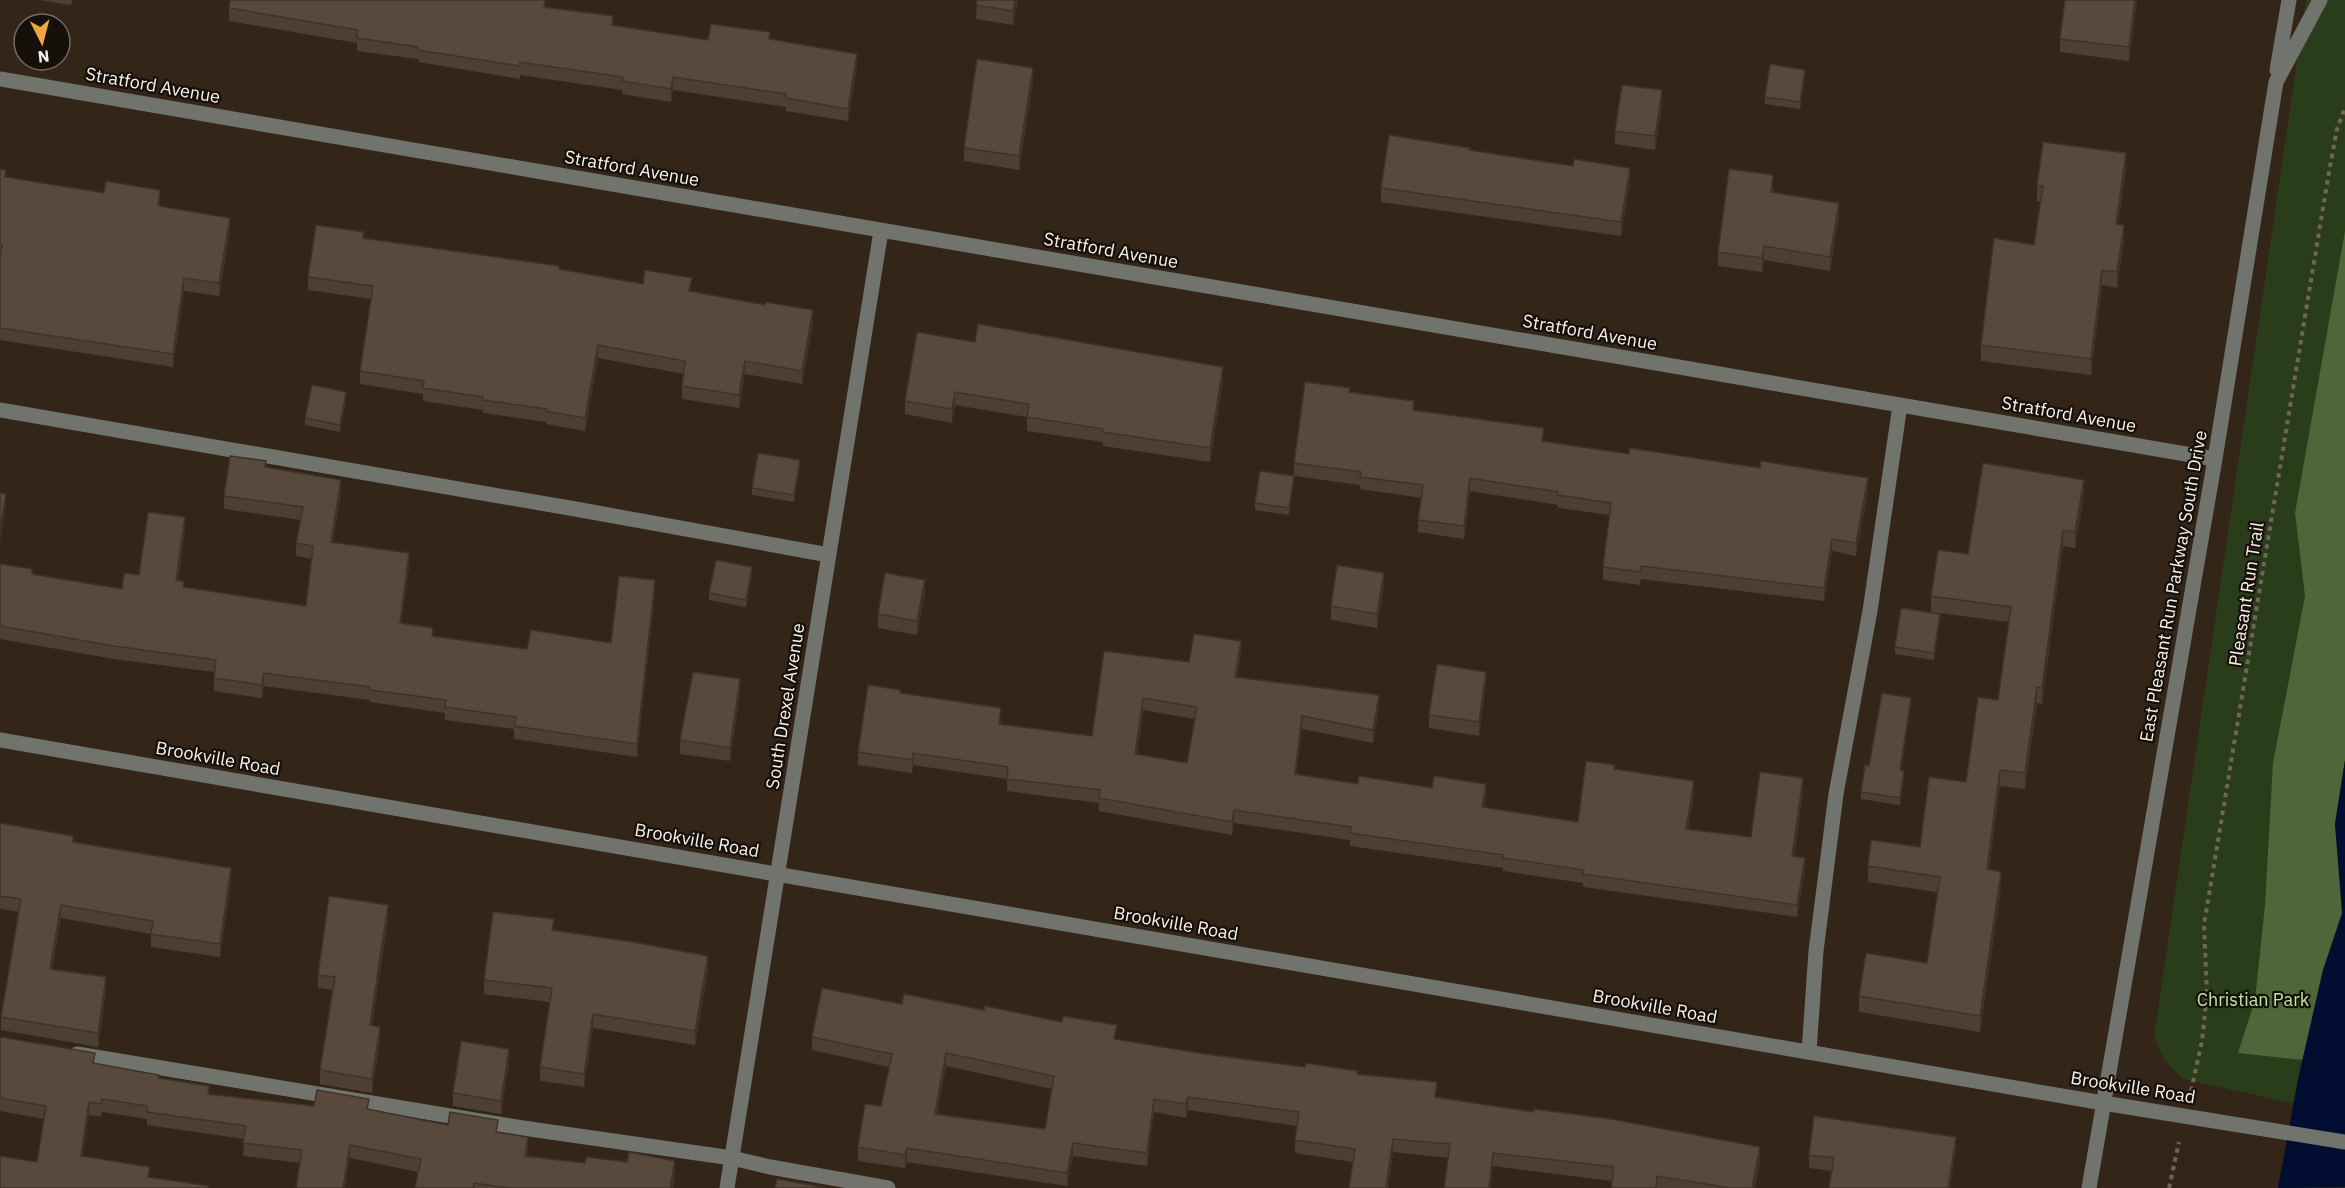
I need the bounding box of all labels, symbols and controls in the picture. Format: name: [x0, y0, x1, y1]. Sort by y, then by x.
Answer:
north arrow: [12, 12, 72, 72]
text: N: [37, 46, 50, 67]
street label: Stratford Avenue: [84, 62, 222, 108]
street label: Stratford Avenue: [563, 145, 701, 191]
street label: Stratford Avenue: [1042, 227, 1180, 273]
street label: Stratford Avenue: [1521, 309, 1659, 355]
street label: Stratford Avenue: [2000, 391, 2138, 437]
street label: East Pleasant Run Parkway South Drive: [2134, 428, 2212, 744]
street label: Pleasant Run Trail: [2223, 520, 2269, 668]
street label: South Drexel Avenue: [761, 621, 810, 791]
street label: Brookville Road: [154, 736, 282, 780]
street label: Brookville Road: [633, 818, 761, 862]
street label: Brookville Road: [1112, 901, 1240, 945]
street label: Brookville Road: [1591, 984, 1719, 1028]
park label: Christian Park: [2197, 988, 2310, 1011]
street label: Brookville Road: [2069, 1066, 2197, 1108]

